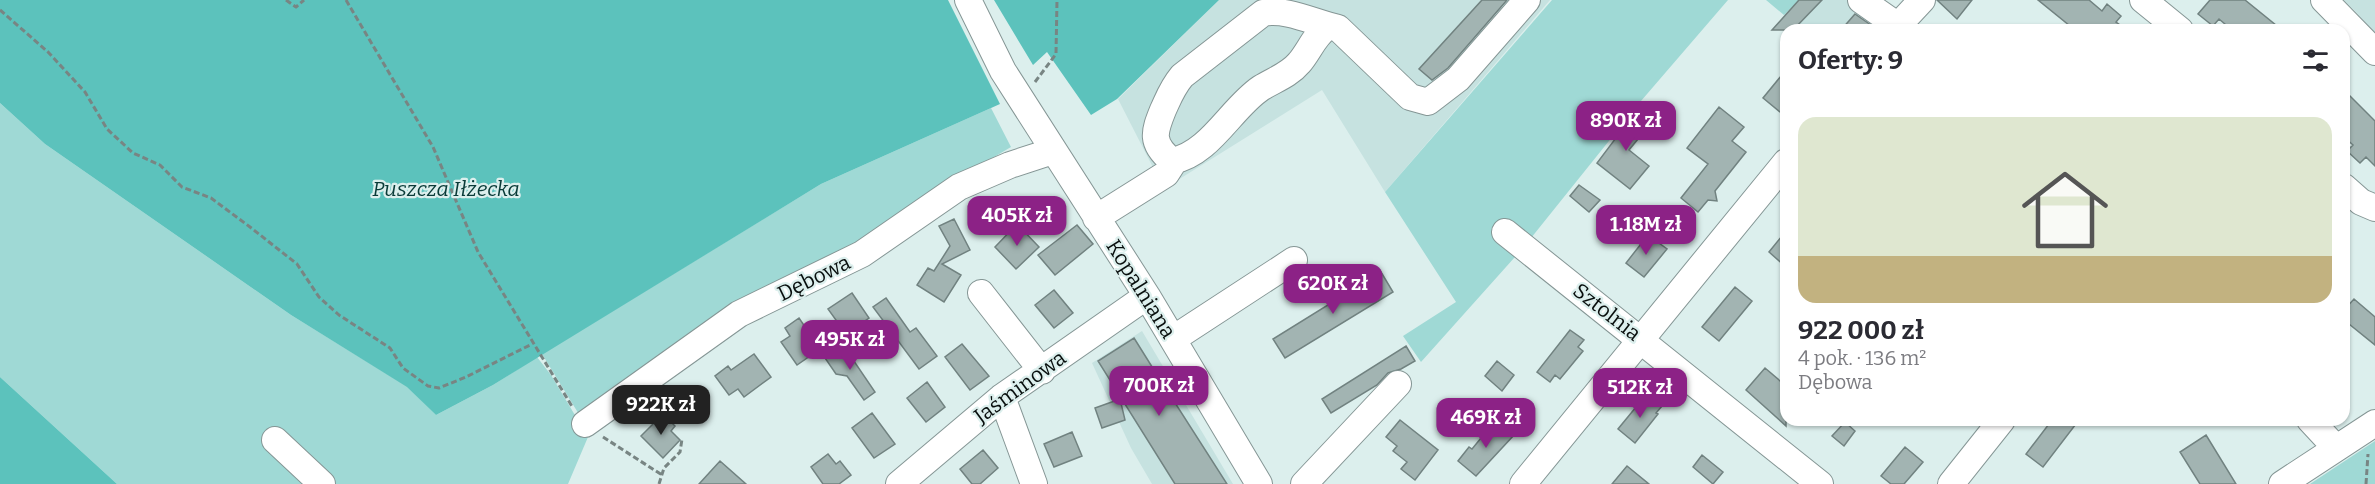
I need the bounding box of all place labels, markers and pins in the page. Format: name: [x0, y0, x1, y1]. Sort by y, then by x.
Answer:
pin: 890K zł: [1571, 101, 1681, 152]
pin: 405K zł: [962, 196, 1072, 247]
pin: 1.18M zł: [1584, 205, 1708, 256]
pin: 620K zł: [1278, 264, 1388, 315]
pin: 495K zł: [795, 320, 905, 371]
pin: 700K zł: [1104, 366, 1214, 417]
pin: 512K zł: [1585, 368, 1695, 419]
pin: 922K zł: [606, 385, 716, 436]
pin: 469K zł: [1431, 398, 1541, 449]

